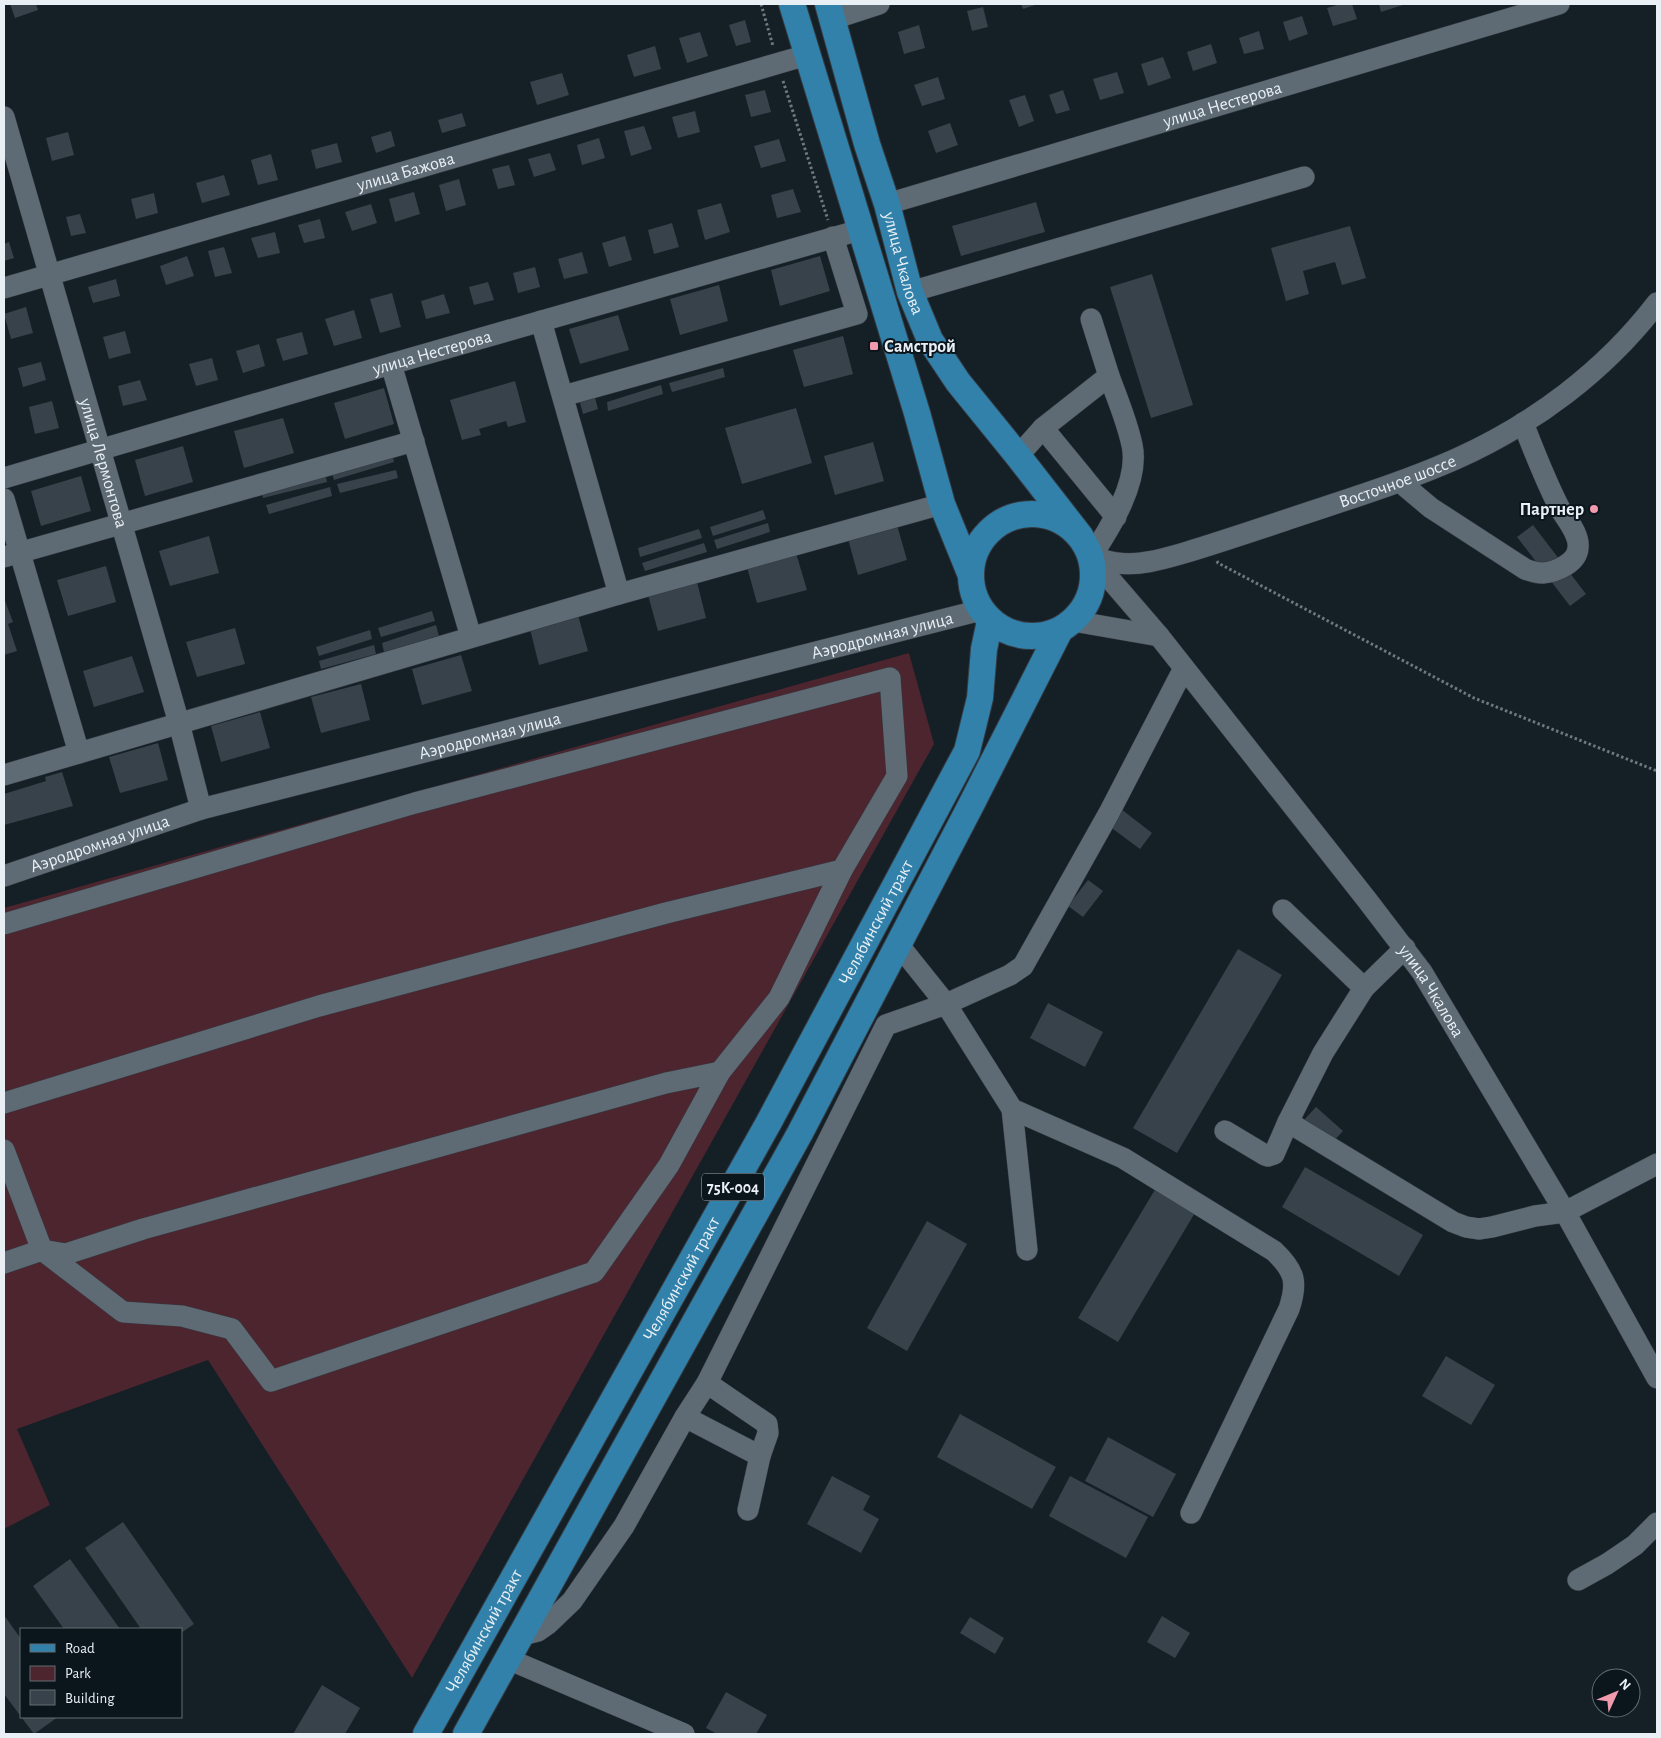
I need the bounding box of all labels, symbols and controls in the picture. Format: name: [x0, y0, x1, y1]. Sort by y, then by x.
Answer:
street label: улица Нестерова: [1160, 79, 1284, 132]
street label: улица Бажова: [354, 150, 457, 195]
street label: улица Чкалова: [879, 209, 926, 318]
street label: улица Нестерова: [370, 328, 494, 379]
place label: Самстрой: [884, 338, 956, 356]
marker: Самстрой: [868, 340, 880, 352]
street label: улица Лермонтова: [75, 395, 130, 530]
street label: Восточное шоссе: [1337, 452, 1459, 512]
place label: Партнер: [1520, 501, 1584, 519]
marker: Партнер: [1588, 503, 1600, 515]
street label: Аэродромная улица: [810, 609, 955, 663]
street label: Аэродромная улица: [417, 710, 563, 763]
street label: Аэродромная улица: [28, 812, 172, 876]
street label: Челябинский тракт: [836, 857, 917, 988]
street label: улица Чкалова: [1394, 941, 1467, 1041]
road number: 75К-004: [702, 1174, 764, 1200]
street label: Челябинский тракт: [640, 1214, 724, 1344]
street label: Челябинский тракт: [443, 1566, 527, 1696]
legend: [20, 1628, 182, 1718]
text: Road: [65, 1641, 95, 1656]
text: Park: [65, 1666, 91, 1681]
north arrow: [1591, 1668, 1641, 1718]
text: N: [1616, 1676, 1633, 1693]
text: Building: [65, 1691, 115, 1706]

